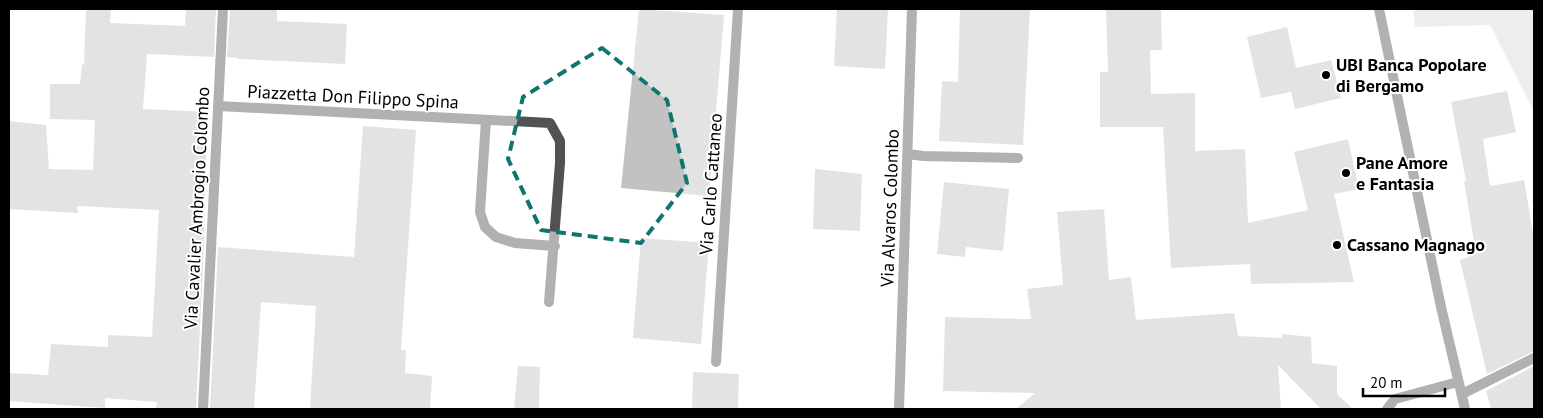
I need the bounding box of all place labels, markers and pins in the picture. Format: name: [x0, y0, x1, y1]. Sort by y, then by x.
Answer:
place label: UBI Banca Popolare di Bergamo: [1336, 53, 1487, 97]
marker: UBI Banca Popolare di Bergamo: [1320, 69, 1332, 81]
place label: Pane Amore e Fantasia: [1356, 151, 1448, 195]
marker: Pane Amore e Fantasia: [1340, 167, 1352, 179]
place label: Cassano Magnago: [1347, 233, 1485, 256]
marker: Cassano Magnago: [1331, 239, 1343, 251]

